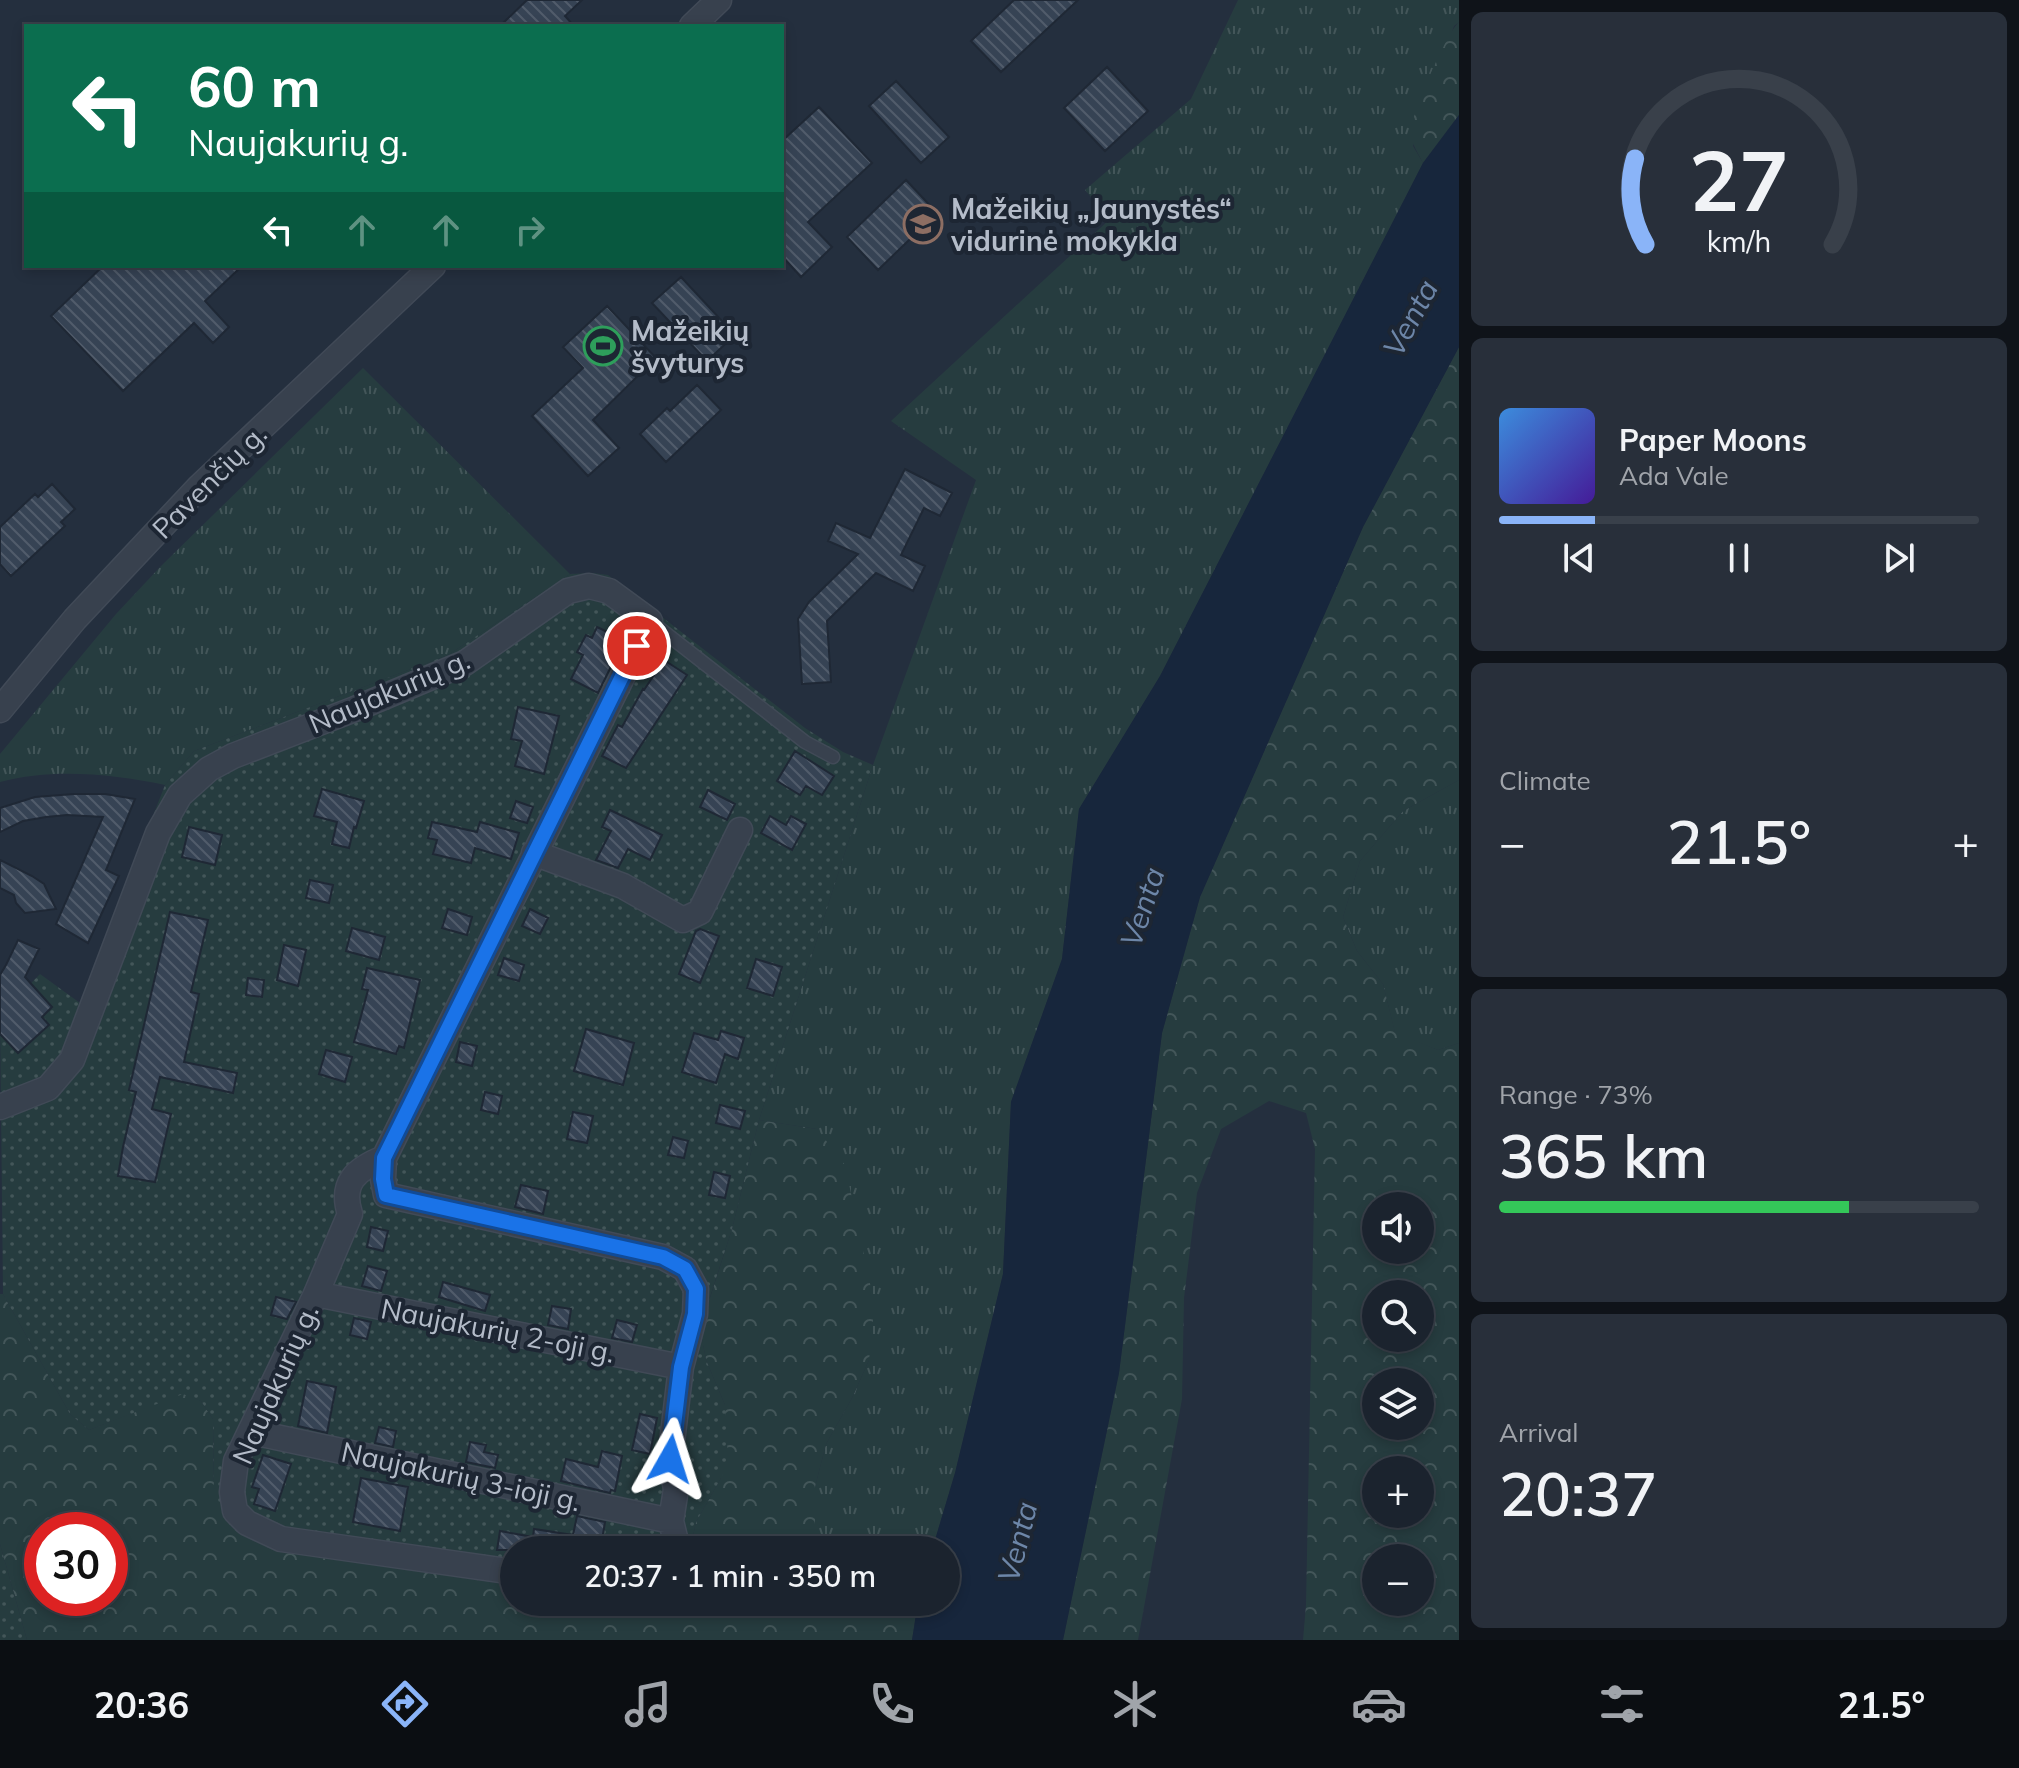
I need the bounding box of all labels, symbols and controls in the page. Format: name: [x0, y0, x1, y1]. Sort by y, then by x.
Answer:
text: 60 m: [188, 51, 321, 121]
icon: left: [56, 56, 160, 160]
text: Naujakurių g.: [188, 120, 408, 165]
text: 27: [1689, 126, 1789, 231]
place label: Mažeikių „Jaunystės“ vidurinė mokykla: [950, 191, 1232, 258]
school or university icon: Mažeikių „Jaunystės“ vidurinė mokykla: [902, 203, 944, 245]
icon: left: [256, 208, 300, 252]
icon: ahead: [340, 208, 384, 252]
icon: ahead: [424, 208, 468, 252]
icon: right: [508, 208, 552, 252]
text: km/h: [1707, 223, 1771, 259]
water label: Venta: [1374, 273, 1446, 363]
place label: Mažeikių švyturys: [631, 313, 749, 380]
sports icon: Mažeikių švyturys: [582, 325, 624, 367]
street label: Pavenčių g.: [144, 416, 274, 546]
text: Paper Moons: [1619, 421, 1807, 459]
text: Ada Vale: [1619, 459, 1729, 492]
icon: previous: [1557, 536, 1601, 580]
icon: pause: [1717, 536, 1761, 580]
icon: next: [1877, 536, 1921, 580]
pin: [603, 612, 671, 680]
icon: arrive: [615, 624, 659, 668]
street label: Naujakurių g.: [303, 641, 475, 741]
text: Climate: [1499, 764, 1591, 797]
text: 21.5°: [1667, 804, 1811, 879]
text: −: [1499, 815, 1525, 870]
text: +: [1953, 815, 1979, 870]
water label: Venta: [1111, 862, 1173, 952]
text: Range · 73%: [1499, 1078, 1653, 1111]
text: 365 km: [1499, 1118, 1708, 1193]
map controls: [1362, 1192, 1434, 1616]
button: sound: [1362, 1192, 1434, 1264]
button: search: [1362, 1280, 1434, 1352]
street label: Naujakurių 2-oji g.: [378, 1290, 618, 1370]
street label: Naujakurių g.: [224, 1299, 326, 1469]
button: layers: [1362, 1368, 1434, 1440]
text: Arrival: [1499, 1416, 1579, 1449]
position arrow: [628, 1417, 712, 1501]
street label: Naujakurių 3-ioji g.: [338, 1434, 584, 1518]
button: +: [1362, 1456, 1434, 1528]
text: 20:37: [1499, 1456, 1657, 1531]
water label: Venta: [989, 1498, 1045, 1586]
speed limit sign: 30: [24, 1512, 128, 1616]
button: −: [1362, 1544, 1434, 1616]
text: 20:37 · 1 min · 350 m: [584, 1557, 876, 1595]
icon: directions: [377, 1676, 433, 1732]
icon: music: [620, 1676, 676, 1732]
icon: phone: [864, 1676, 920, 1732]
icon: climate: [1107, 1676, 1163, 1732]
icon: car: [1351, 1676, 1407, 1732]
icon: filters: [1594, 1676, 1650, 1732]
text: 20:36: [94, 1682, 189, 1727]
text: 21.5°: [1838, 1682, 1925, 1727]

